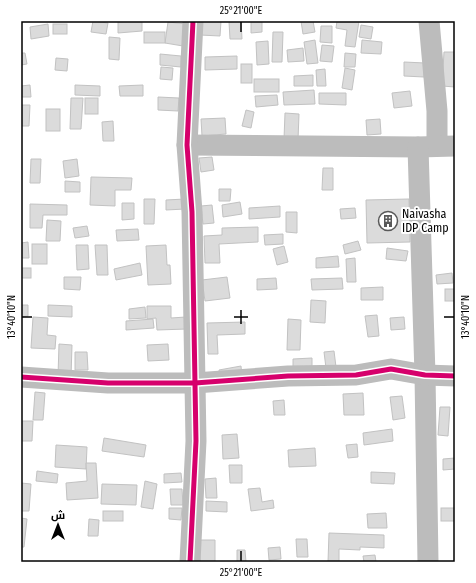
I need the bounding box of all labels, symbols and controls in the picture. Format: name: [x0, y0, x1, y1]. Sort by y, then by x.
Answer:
text: 25°21'00"E: [220, 5, 263, 17]
place label: Naivasha IDP Camp: [402, 207, 449, 235]
building icon: Naivasha IDP Camp: [377, 210, 399, 232]
text: 13°40'10"N: [6, 295, 18, 339]
text: 13°40'10"N: [460, 295, 472, 339]
north arrow: [38, 505, 78, 545]
text: ش: [51, 509, 65, 522]
text: 25°21'00"E: [220, 567, 263, 579]

